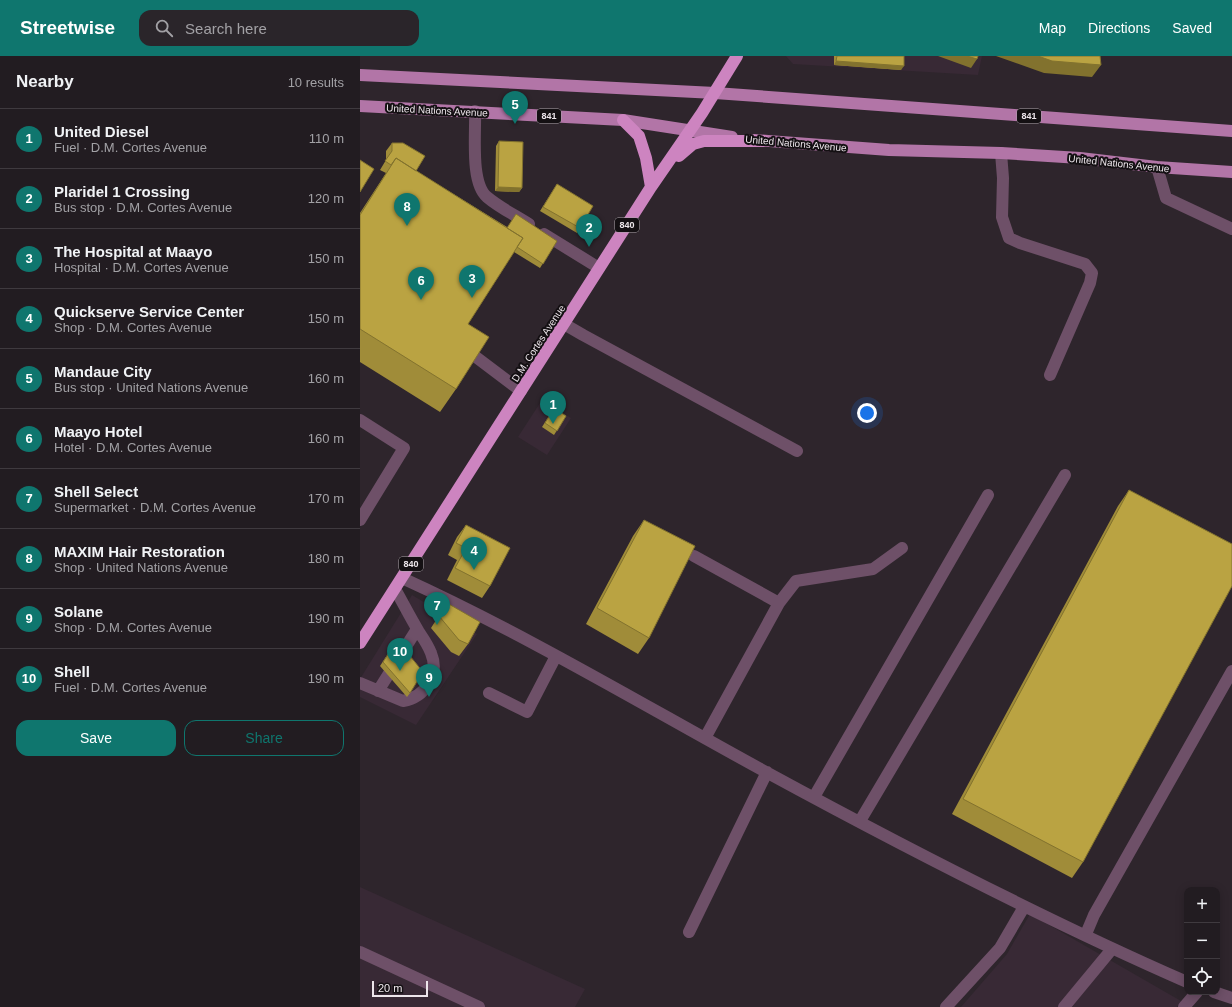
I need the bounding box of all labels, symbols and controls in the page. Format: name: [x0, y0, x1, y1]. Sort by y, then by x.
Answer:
search box: [139, 10, 419, 46]
text: Streetwise: [20, 17, 115, 38]
icon: search: [153, 17, 175, 39]
text: Search here: [185, 20, 267, 37]
text: Map: [1039, 20, 1066, 36]
text: Directions: [1088, 20, 1150, 36]
text: Saved: [1172, 20, 1212, 36]
text: Nearby: [16, 72, 74, 91]
text: 10 results: [288, 75, 344, 90]
pin: 5: [502, 91, 528, 124]
street label: United Nations Avenue: [386, 102, 488, 119]
road number: 841: [537, 109, 561, 123]
road number: 841: [1017, 109, 1041, 123]
text: United Diesel: [54, 123, 149, 140]
text: 1: [25, 131, 33, 146]
text: 110 m: [309, 131, 344, 146]
street label: United Nations Avenue: [745, 134, 847, 153]
text: Fuel · D.M. Cortes Avenue: [54, 140, 207, 155]
street label: United Nations Avenue: [1068, 153, 1170, 174]
text: Plaridel 1 Crossing: [54, 183, 190, 200]
text: 2: [25, 191, 33, 206]
text: 120 m: [308, 191, 344, 206]
pin: 8: [394, 193, 420, 226]
text: Bus stop · D.M. Cortes Avenue: [54, 200, 232, 215]
pin: 2: [576, 214, 602, 247]
road number: 840: [615, 218, 639, 232]
text: The Hospital at Maayo: [54, 243, 212, 260]
text: 3: [25, 251, 33, 266]
text: 150 m: [308, 251, 344, 266]
text: Hospital · D.M. Cortes Avenue: [54, 260, 229, 275]
pin: 3: [459, 265, 485, 298]
pin: 6: [408, 267, 434, 300]
street label: D.M. Cortes Avenue: [509, 302, 568, 384]
text: Quickserve Service Center: [54, 303, 244, 320]
text: 4: [25, 311, 33, 326]
text: 150 m: [308, 311, 344, 326]
text: Shop · D.M. Cortes Avenue: [54, 320, 212, 335]
text: Mandaue City: [54, 363, 152, 380]
text: 5: [25, 371, 33, 386]
text: 160 m: [308, 371, 344, 386]
text: Bus stop · United Nations Avenue: [54, 380, 248, 395]
pin: 1: [540, 391, 566, 424]
your location: [857, 403, 877, 423]
text: Maayo Hotel: [54, 423, 142, 440]
text: 6: [25, 431, 33, 446]
text: 160 m: [308, 431, 344, 446]
text: Hotel · D.M. Cortes Avenue: [54, 440, 212, 455]
text: Shell Select: [54, 483, 138, 500]
text: 7: [25, 491, 33, 506]
text: 170 m: [308, 491, 344, 506]
text: Supermarket · D.M. Cortes Avenue: [54, 500, 256, 515]
pin: 4: [461, 537, 487, 570]
text: MAXIM Hair Restoration: [54, 543, 225, 560]
text: 8: [25, 551, 33, 566]
text: 180 m: [308, 551, 344, 566]
road number: 840: [399, 557, 423, 571]
text: Shop · United Nations Avenue: [54, 560, 228, 575]
pin: 7: [424, 592, 450, 625]
text: Solane: [54, 603, 103, 620]
text: 9: [25, 611, 33, 626]
text: 190 m: [308, 611, 344, 626]
text: Shop · D.M. Cortes Avenue: [54, 620, 212, 635]
pin: 10: [387, 638, 413, 671]
text: Shell: [54, 663, 90, 680]
pin: 9: [416, 664, 442, 697]
text: 10: [22, 671, 36, 686]
text: 190 m: [308, 671, 344, 686]
text: Fuel · D.M. Cortes Avenue: [54, 680, 207, 695]
button: Save: [16, 720, 176, 756]
button: Share: [184, 720, 344, 756]
map controls: [1184, 887, 1220, 995]
button: +: [1184, 887, 1220, 923]
button: −: [1184, 923, 1220, 959]
button: locate: [1184, 959, 1220, 995]
scale bar: [372, 979, 428, 998]
text: 20 m: [378, 982, 402, 994]

